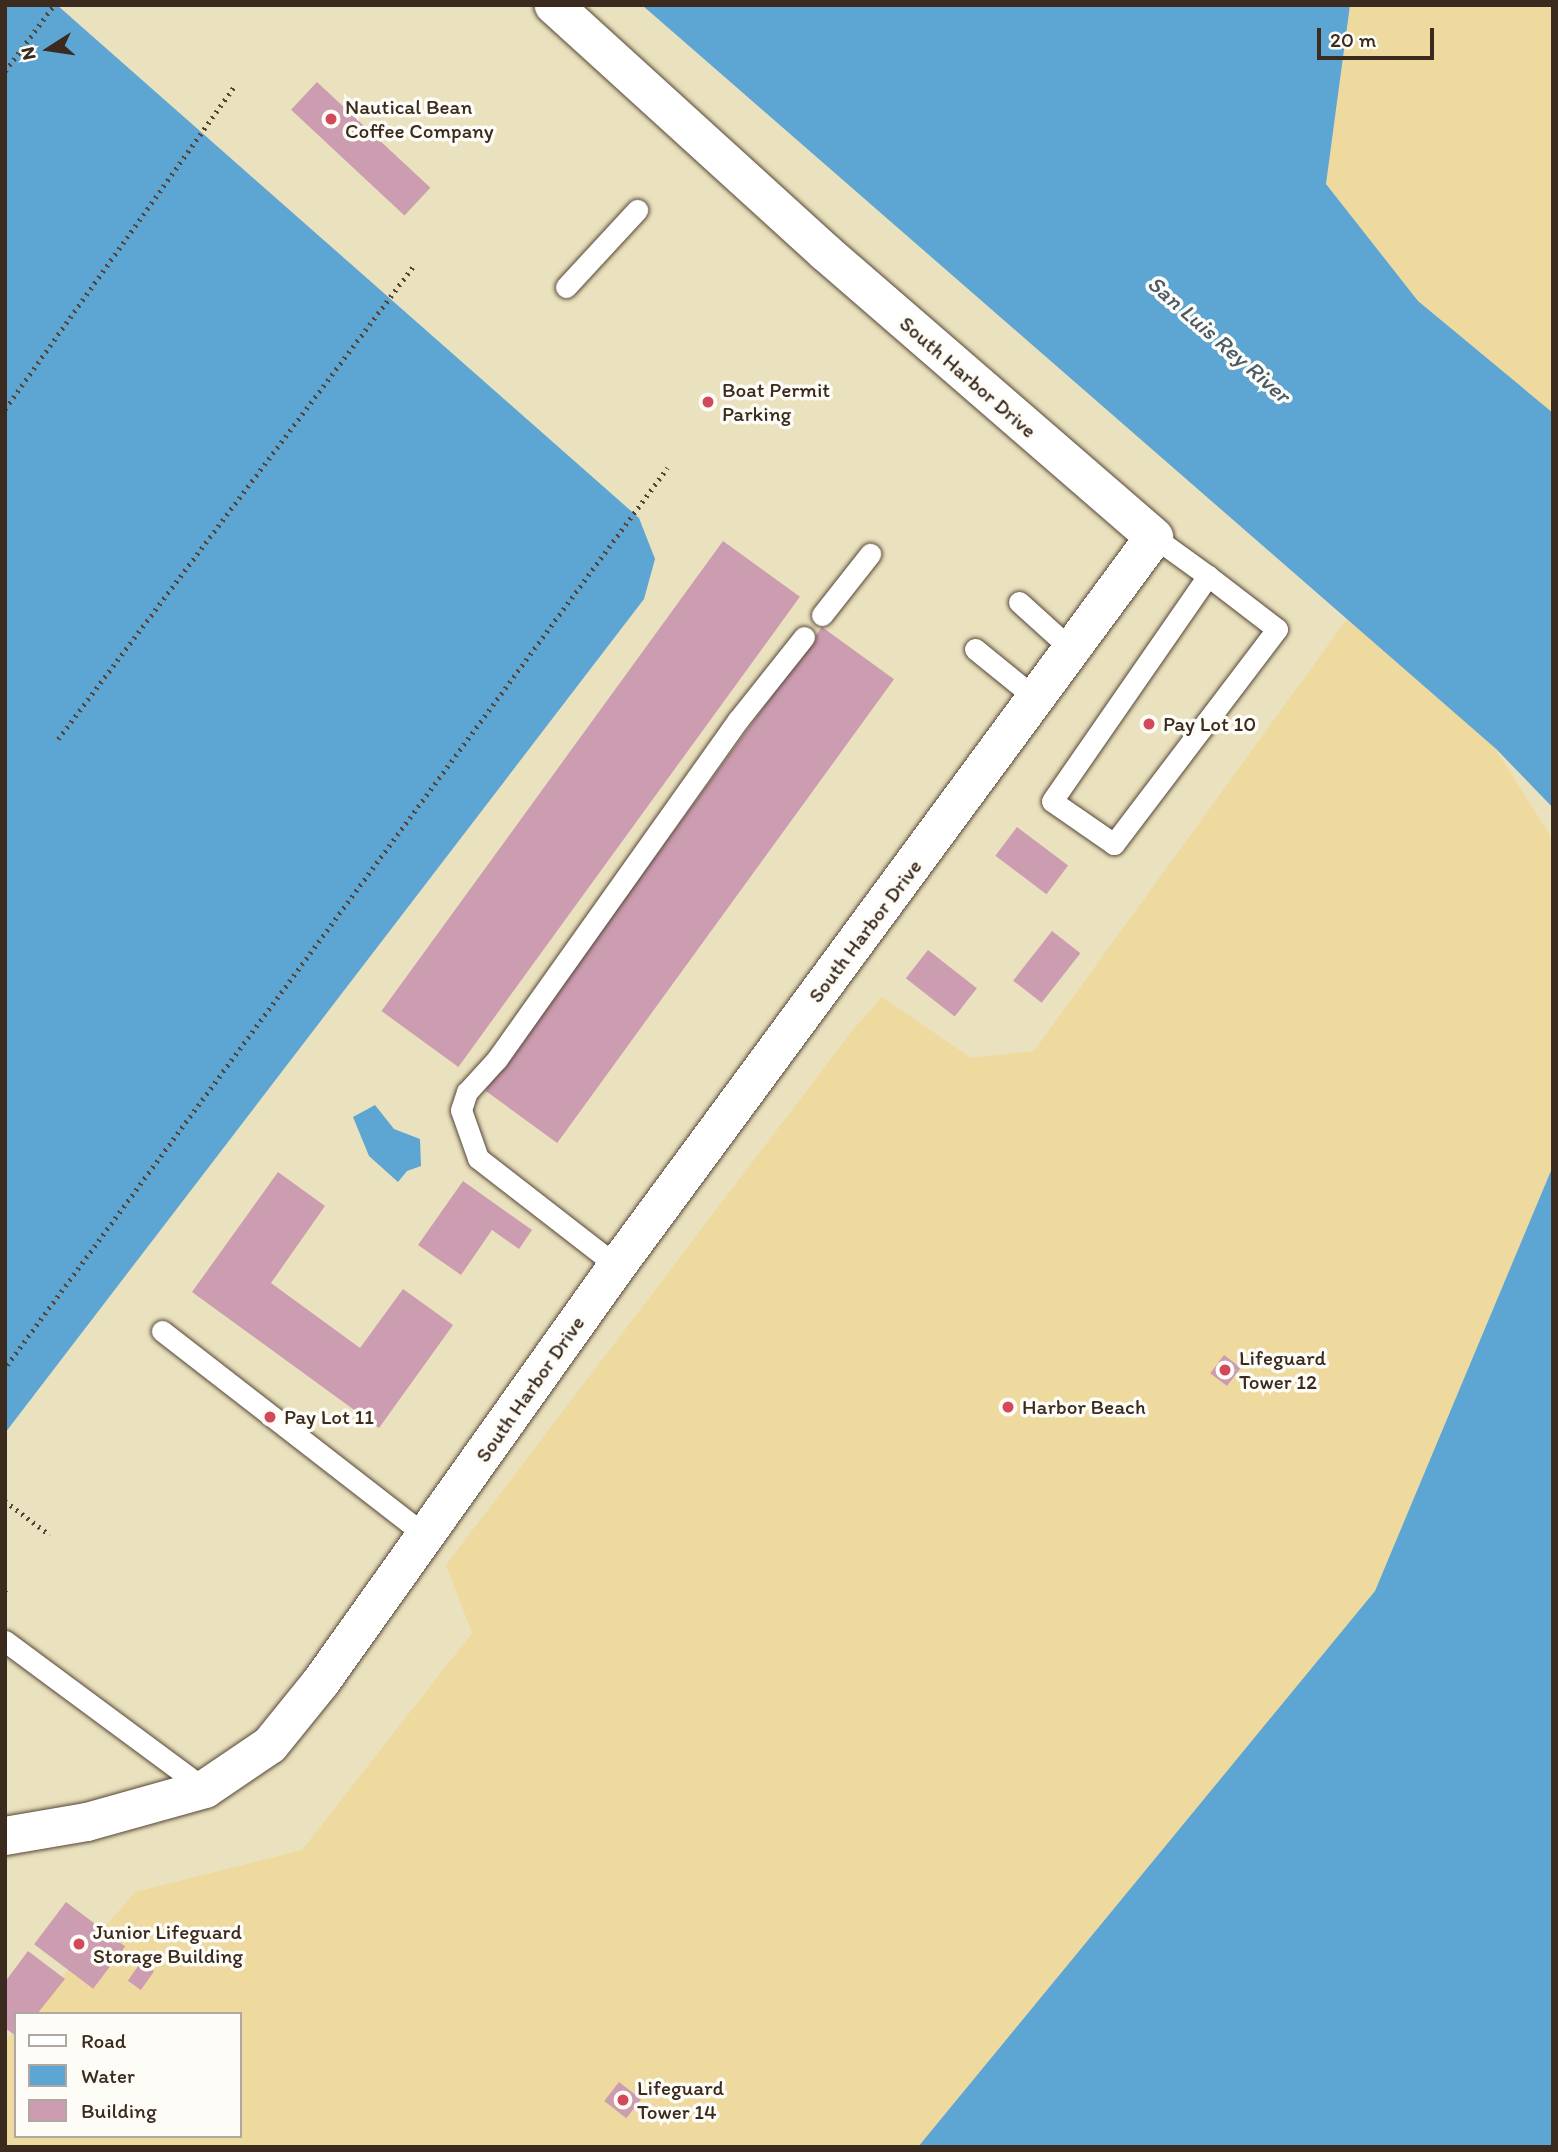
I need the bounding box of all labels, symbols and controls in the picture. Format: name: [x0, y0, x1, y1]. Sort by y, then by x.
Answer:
north arrow: [14, 14, 84, 84]
scale bar: [1320, 14, 1437, 58]
text: 20 m: [1330, 27, 1376, 52]
text: N: [15, 45, 41, 62]
place label: Nautical Bean Coffee Company: [345, 94, 494, 144]
marker: Nautical Bean Coffee Company: [323, 111, 339, 127]
water label: San Luis Rey River: [1142, 270, 1296, 408]
street label: South Harbor Drive: [894, 311, 1042, 443]
place label: Boat Permit Parking: [722, 377, 829, 427]
marker: Boat Permit Parking: [700, 394, 716, 410]
place label: Pay Lot 10: [1163, 711, 1256, 737]
marker: Pay Lot 10: [1141, 716, 1157, 732]
street label: South Harbor Drive: [803, 854, 927, 1008]
street label: South Harbor Drive: [470, 1311, 590, 1467]
place label: Lifeguard Tower 12: [1239, 1345, 1326, 1395]
marker: Lifeguard Tower 12: [1217, 1362, 1233, 1378]
place label: Harbor Beach: [1022, 1394, 1145, 1420]
marker: Harbor Beach: [1000, 1399, 1016, 1415]
place label: Pay Lot 11: [284, 1404, 374, 1430]
marker: Pay Lot 11: [262, 1409, 278, 1425]
place label: Junior Lifeguard Storage Building: [93, 1919, 243, 1969]
marker: Junior Lifeguard Storage Building: [71, 1936, 87, 1952]
legend: [14, 2012, 242, 2138]
text: Road: [81, 2028, 126, 2053]
text: Water: [81, 2063, 135, 2088]
place label: Lifeguard Tower 14: [637, 2075, 724, 2125]
marker: Lifeguard Tower 14: [615, 2092, 631, 2108]
text: Building: [81, 2098, 157, 2123]

